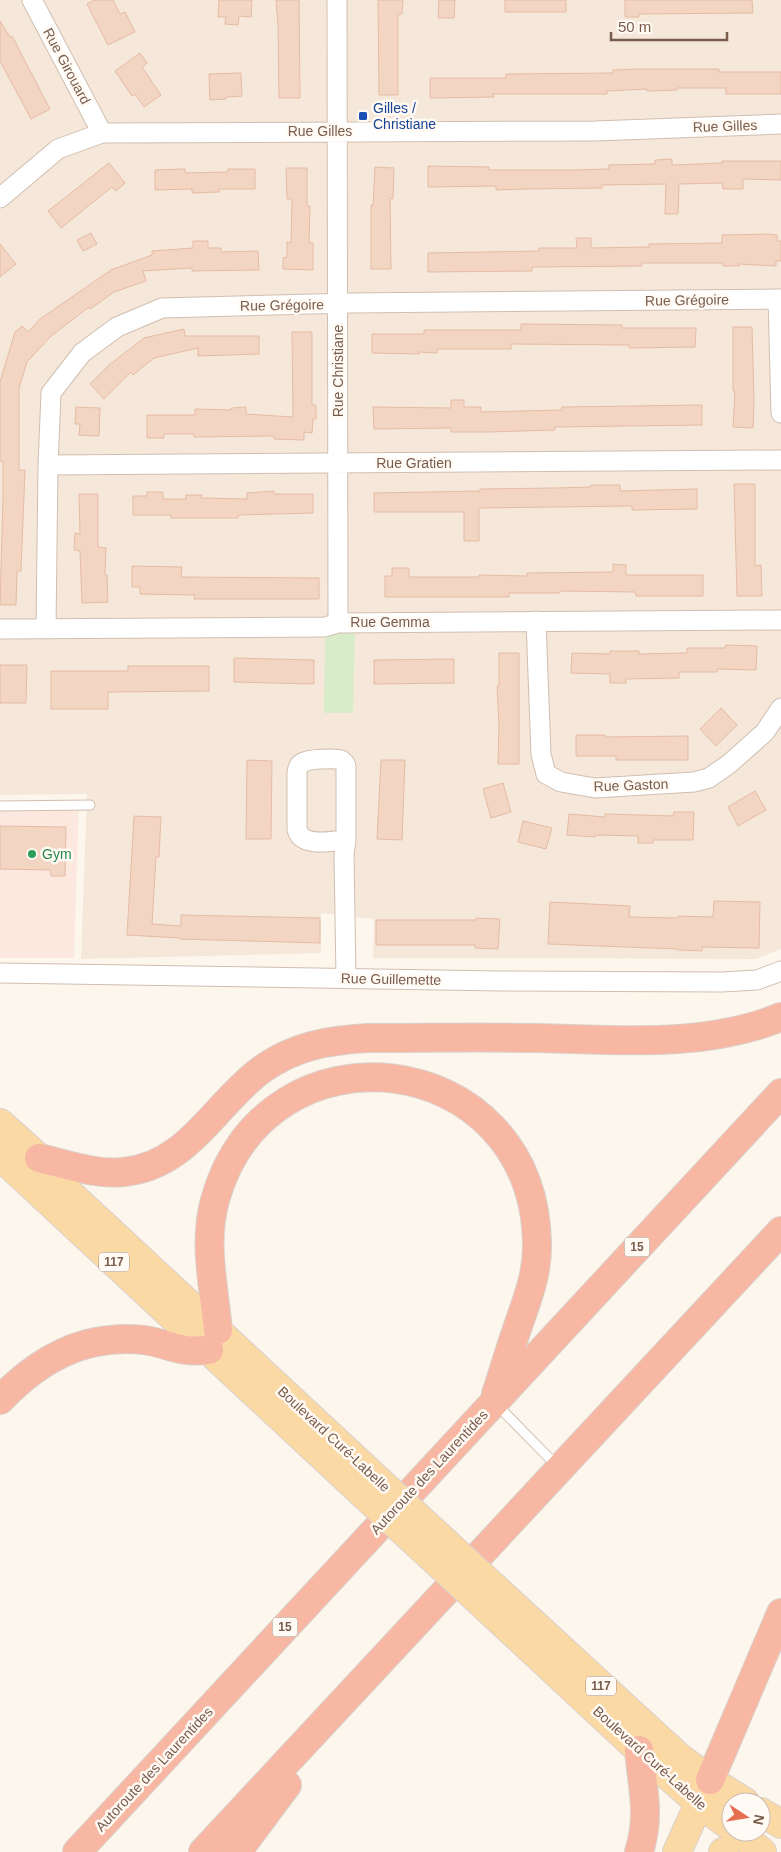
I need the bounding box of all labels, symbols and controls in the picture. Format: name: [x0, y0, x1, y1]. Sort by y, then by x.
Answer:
scale bar: [611, 10, 727, 42]
text: 50 m: [618, 18, 651, 35]
street label: Rue Girouard: [40, 25, 94, 107]
place label: Gilles / Christiane: [373, 100, 436, 132]
marker: Gilles / Christiane: [357, 110, 369, 122]
street label: Rue Gilles: [692, 117, 758, 135]
street label: Rue Gilles: [288, 123, 352, 139]
street label: Rue Grégoire: [645, 291, 729, 309]
street label: Rue Grégoire: [240, 296, 324, 314]
street label: Rue Christiane: [330, 324, 346, 417]
street label: Rue Gratien: [376, 455, 452, 471]
street label: Rue Gemma: [350, 614, 430, 630]
street label: Rue Gaston: [593, 776, 669, 794]
place label: Gym: [42, 846, 72, 862]
marker: Gym: [26, 848, 38, 860]
street label: Rue Guillemette: [341, 970, 442, 988]
road number: 15: [624, 1238, 650, 1256]
road number: 117: [99, 1252, 129, 1272]
street label: Boulevard Curé-Labelle: [275, 1383, 393, 1495]
street label: Autoroute des Laurentides: [367, 1406, 491, 1538]
road number: 15: [272, 1618, 298, 1636]
road number: 117: [586, 1676, 616, 1695]
street label: Autoroute des Laurentides: [92, 1703, 216, 1835]
street label: Boulevard Curé-Labelle: [590, 1703, 710, 1813]
north arrow: [721, 1792, 771, 1842]
text: N: [750, 1813, 768, 1826]

